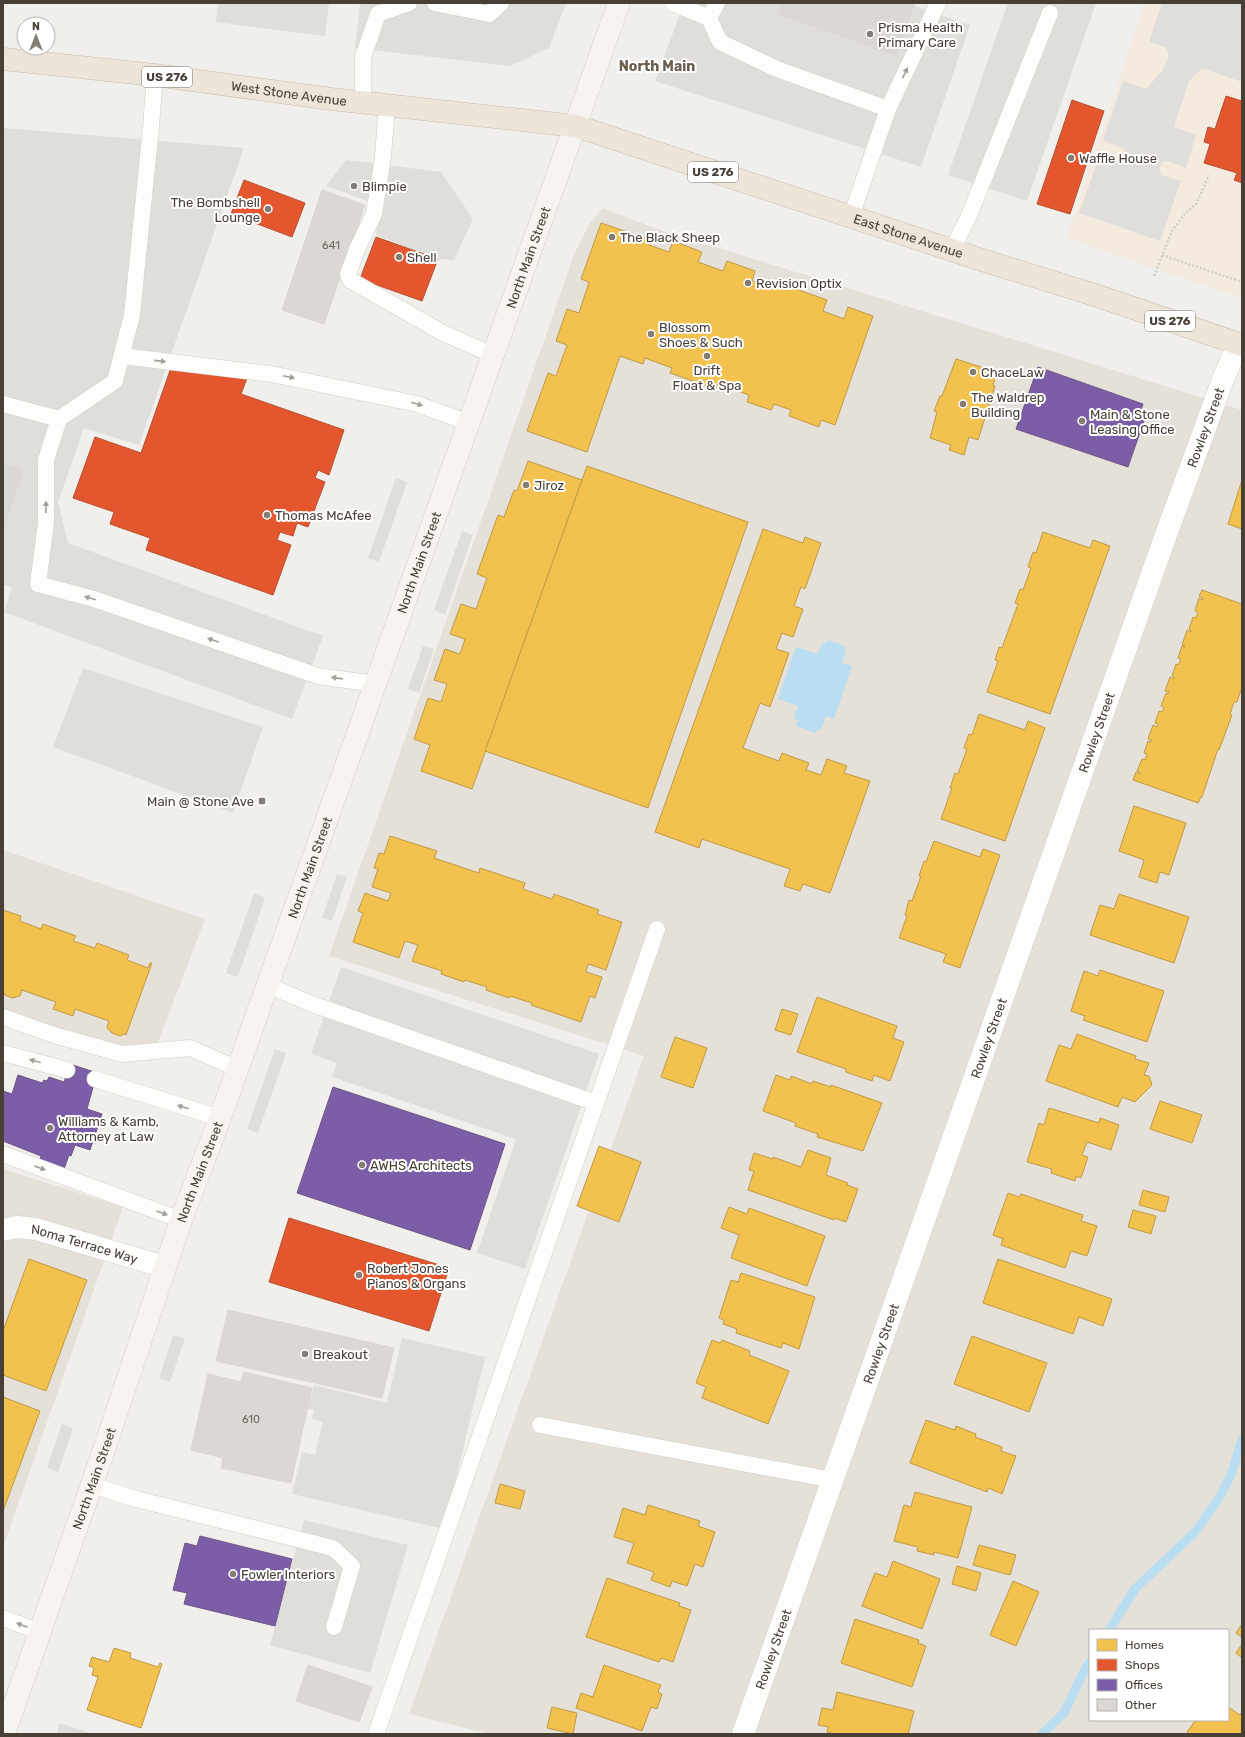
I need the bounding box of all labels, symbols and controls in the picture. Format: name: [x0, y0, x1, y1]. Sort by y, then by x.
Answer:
north arrow: [16, 16, 56, 56]
text: N: [32, 20, 40, 33]
place label: Prisma Health Primary Care: [878, 20, 963, 50]
marker: Prisma Health Primary Care: [865, 29, 875, 39]
district label: North Main: [619, 58, 695, 75]
road number: US 276: [142, 67, 192, 87]
one-way arrow: [902, 68, 908, 79]
street label: West Stone Avenue: [230, 78, 348, 108]
place label: Waffle House: [1079, 151, 1157, 166]
marker: Waffle House: [1066, 153, 1076, 163]
road number: US 276: [688, 162, 738, 182]
place label: Blimpie: [362, 179, 407, 194]
marker: Blimpie: [349, 181, 359, 191]
place label: The Bombshell Lounge: [171, 195, 260, 226]
marker: The Bombshell Lounge: [263, 204, 273, 214]
street label: North Main Street: [503, 204, 553, 310]
street label: East Stone Avenue: [852, 211, 965, 261]
place label: The Black Sheep: [620, 230, 720, 245]
marker: The Black Sheep: [607, 232, 617, 242]
house number: 641: [322, 239, 340, 252]
place label: Shell: [407, 250, 437, 265]
marker: Shell: [394, 252, 404, 262]
place label: Revision Optix: [756, 276, 842, 291]
marker: Revision Optix: [743, 278, 753, 288]
road number: US 276: [1145, 311, 1195, 331]
place label: Blossom Shoes & Such: [659, 320, 743, 350]
marker: Blossom Shoes & Such: [646, 329, 656, 339]
marker: Drift Float & Spa: [702, 351, 712, 361]
one-way arrow: [154, 358, 167, 364]
place label: Drift Float & Spa: [673, 363, 741, 393]
place label: ChaceLaw: [981, 365, 1044, 380]
marker: ChaceLaw: [968, 367, 978, 377]
one-way arrow: [283, 375, 296, 381]
street label: Rowley Street: [1184, 385, 1227, 469]
place label: The Waldrep Building: [971, 390, 1045, 421]
marker: The Waldrep Building: [958, 399, 968, 409]
one-way arrow: [411, 401, 423, 407]
place label: Main & Stone Leasing Office: [1090, 407, 1175, 438]
marker: Main & Stone Leasing Office: [1077, 416, 1087, 426]
place label: Jiroz: [534, 478, 565, 493]
marker: Jiroz: [521, 480, 531, 490]
one-way arrow: [43, 500, 49, 513]
place label: Thomas McAfee: [275, 508, 372, 523]
street label: North Main Street: [394, 509, 444, 615]
marker: Thomas McAfee: [262, 510, 272, 520]
one-way arrow: [83, 595, 95, 601]
one-way arrow: [206, 636, 218, 642]
one-way arrow: [330, 675, 343, 681]
street label: Rowley Street: [1075, 690, 1117, 775]
place label: Main @ Stone Ave: [147, 794, 254, 809]
marker: Main @ Stone Ave: [257, 796, 267, 806]
street label: North Main Street: [285, 814, 335, 920]
street label: Rowley Street: [967, 996, 1009, 1080]
one-way arrow: [29, 1058, 41, 1064]
one-way arrow: [176, 1104, 188, 1110]
place label: Williams & Kamb, Attorney at Law: [58, 1114, 159, 1144]
street label: North Main Street: [173, 1119, 225, 1225]
marker: Williams & Kamb, Attorney at Law: [45, 1123, 55, 1133]
place label: AWHS Architects: [370, 1158, 472, 1173]
marker: AWHS Architects: [357, 1160, 367, 1170]
one-way arrow: [34, 1165, 46, 1171]
one-way arrow: [156, 1210, 168, 1216]
street label: Noma Terrace Way: [31, 1221, 140, 1266]
place label: Robert Jones Pianos & Organs: [367, 1261, 466, 1292]
marker: Robert Jones Pianos & Organs: [354, 1270, 364, 1280]
street label: Rowley Street: [860, 1301, 902, 1386]
place label: Breakout: [313, 1347, 368, 1362]
marker: Breakout: [300, 1349, 310, 1359]
house number: 610: [242, 1413, 260, 1426]
street label: North Main Street: [69, 1425, 119, 1531]
place label: Fowler Interiors: [241, 1567, 336, 1582]
marker: Fowler Interiors: [228, 1569, 238, 1579]
street label: Rowley Street: [752, 1607, 794, 1691]
one-way arrow: [15, 1621, 27, 1627]
legend: [1089, 1629, 1229, 1721]
text: Homes: [1125, 1638, 1164, 1652]
text: Shops: [1125, 1658, 1160, 1672]
text: Offices: [1125, 1678, 1163, 1692]
text: Other: [1125, 1698, 1157, 1712]

